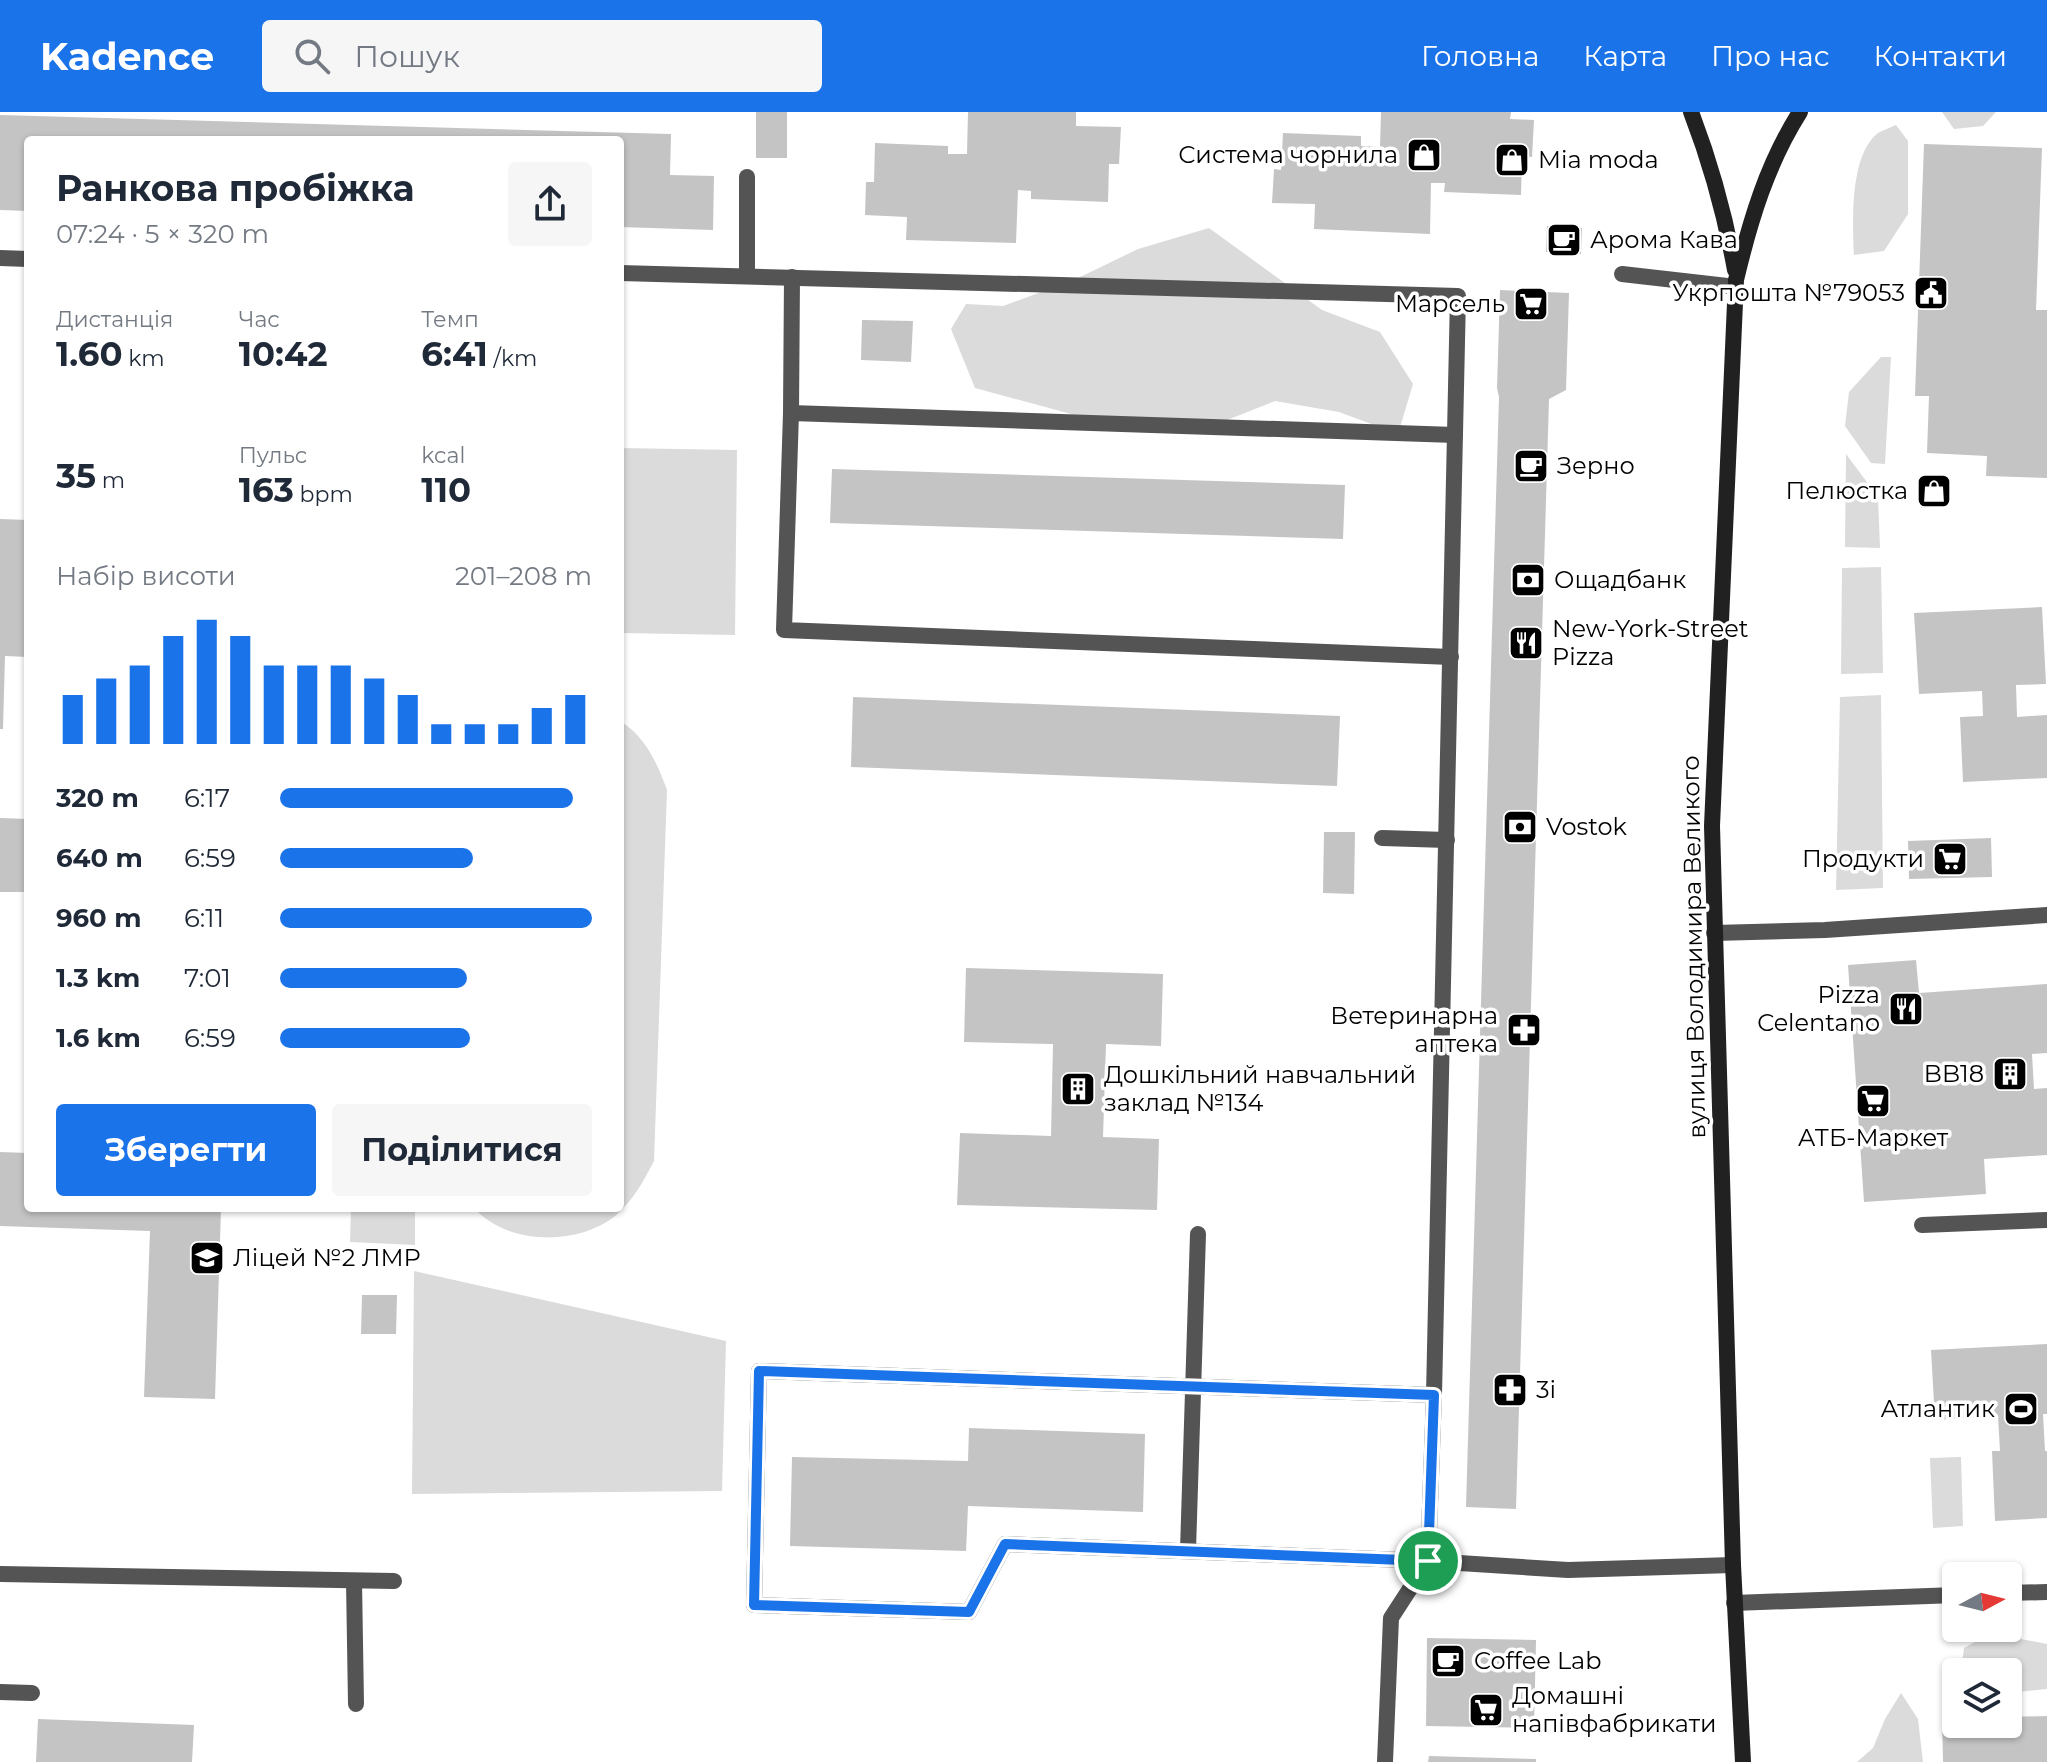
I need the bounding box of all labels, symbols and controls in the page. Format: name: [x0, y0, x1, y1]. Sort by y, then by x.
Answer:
search box: [262, 20, 822, 92]
text: Kadence: [40, 33, 214, 80]
icon: search: [290, 34, 334, 78]
text: Пошук: [354, 38, 460, 75]
text: Головна: [1421, 39, 1539, 73]
text: Карта: [1583, 39, 1667, 73]
text: Про нас: [1711, 39, 1829, 73]
text: Контакти: [1873, 39, 2007, 73]
shop icon: Система чорнила: [1405, 136, 1443, 174]
place label: Система чорнила: [1178, 140, 1398, 169]
shop icon: Mia moda: [1493, 141, 1531, 179]
place label: Mia moda: [1538, 145, 1659, 174]
button: share: [508, 162, 592, 246]
text: Ранкова пробіжка: [56, 166, 414, 210]
text: 07:24 · 5 × 320 m: [56, 218, 269, 250]
cafe icon: Арома Кава: [1545, 221, 1583, 259]
place label: Арома Кава: [1590, 225, 1738, 254]
public building icon: Укрпошта №79053: [1912, 274, 1950, 312]
place label: Укрпошта №79053: [1672, 278, 1905, 307]
supermarket icon: Марсель: [1512, 285, 1550, 323]
place label: Марсель: [1395, 289, 1505, 318]
text: Дистанція: [56, 306, 173, 333]
text: Час: [239, 306, 280, 333]
text: Темп: [421, 306, 479, 333]
text: 1.60: [56, 333, 123, 375]
text: 10:42: [239, 333, 327, 375]
text: 6:41: [421, 333, 488, 375]
text: km: [123, 345, 165, 372]
text: /km: [488, 345, 537, 372]
text: Пульс: [239, 442, 307, 469]
text: kcal: [421, 442, 465, 469]
cafe icon: Зерно: [1512, 447, 1550, 485]
place label: Зерно: [1557, 451, 1635, 480]
text: 35: [56, 455, 96, 497]
text: m: [96, 467, 125, 494]
text: 163: [239, 469, 294, 511]
text: 110: [421, 469, 471, 511]
shop icon: Пелюстка: [1915, 472, 1953, 510]
place label: Пелюстка: [1785, 476, 1908, 505]
text: bpm: [294, 481, 353, 508]
text: Набір висоти: [56, 560, 236, 592]
text: 201–208 m: [455, 560, 592, 592]
bank icon: Ощадбанк: [1509, 561, 1547, 599]
place label: Ощадбанк: [1554, 565, 1686, 594]
place label: New-York-Street Pizza: [1552, 614, 1749, 671]
restaurant icon: New-York-Street Pizza: [1507, 624, 1545, 662]
street label: вулиця Володимира Великого: [1676, 755, 1711, 1139]
text: 320 m: [56, 782, 139, 814]
text: 6:17: [184, 782, 230, 814]
bank icon: Vostok: [1501, 808, 1539, 846]
place label: Vostok: [1546, 812, 1628, 841]
supermarket icon: Продукти: [1931, 840, 1969, 878]
text: 640 m: [56, 842, 143, 874]
text: 6:59: [184, 842, 236, 874]
place label: Продукти: [1802, 844, 1924, 873]
text: 960 m: [56, 902, 141, 934]
text: 6:11: [184, 902, 224, 934]
text: 1.3 km: [56, 962, 140, 994]
text: 7:01: [184, 962, 231, 994]
place label: Pizza Celentano: [1757, 980, 1880, 1037]
restaurant icon: Pizza Celentano: [1887, 990, 1925, 1028]
place label: Ветеринарна аптека: [1330, 1001, 1498, 1058]
pharmacy icon: Ветеринарна аптека: [1505, 1011, 1543, 1049]
text: 1.6 km: [56, 1022, 141, 1054]
text: 6:59: [184, 1022, 236, 1054]
building icon: BB18: [1991, 1055, 2029, 1093]
place label: BB18: [1924, 1059, 1984, 1088]
place label: Дошкільний навчальний заклад №134: [1104, 1060, 1416, 1117]
building icon: Дошкільний навчальний заклад №134: [1059, 1070, 1097, 1108]
supermarket icon: АТБ-Маркет: [1854, 1082, 1892, 1120]
button: Зберегти: [56, 1104, 316, 1196]
button: Поділитися: [332, 1104, 592, 1196]
place label: АТБ-Маркет: [1798, 1123, 1949, 1152]
school or university icon: Ліцей №2 ЛМР: [188, 1239, 226, 1277]
place label: Ліцей №2 ЛМР: [233, 1243, 421, 1272]
pharmacy icon: 3і: [1491, 1371, 1529, 1409]
place label: 3і: [1536, 1375, 1556, 1404]
sports icon: Атлантик: [2002, 1390, 2040, 1428]
place label: Атлантик: [1880, 1394, 1995, 1423]
pin: [1394, 1527, 1462, 1595]
icon: arrive: [1406, 1539, 1450, 1583]
north arrow: [1942, 1562, 2022, 1642]
map controls: [1942, 1562, 2022, 1738]
cafe icon: Coffee Lab: [1429, 1642, 1467, 1680]
place label: Coffee Lab: [1474, 1646, 1601, 1675]
button: layers: [1942, 1658, 2022, 1738]
place label: Домашні напівфабрикати: [1512, 1681, 1717, 1738]
supermarket icon: Домашні напівфабрикати: [1467, 1691, 1505, 1729]

